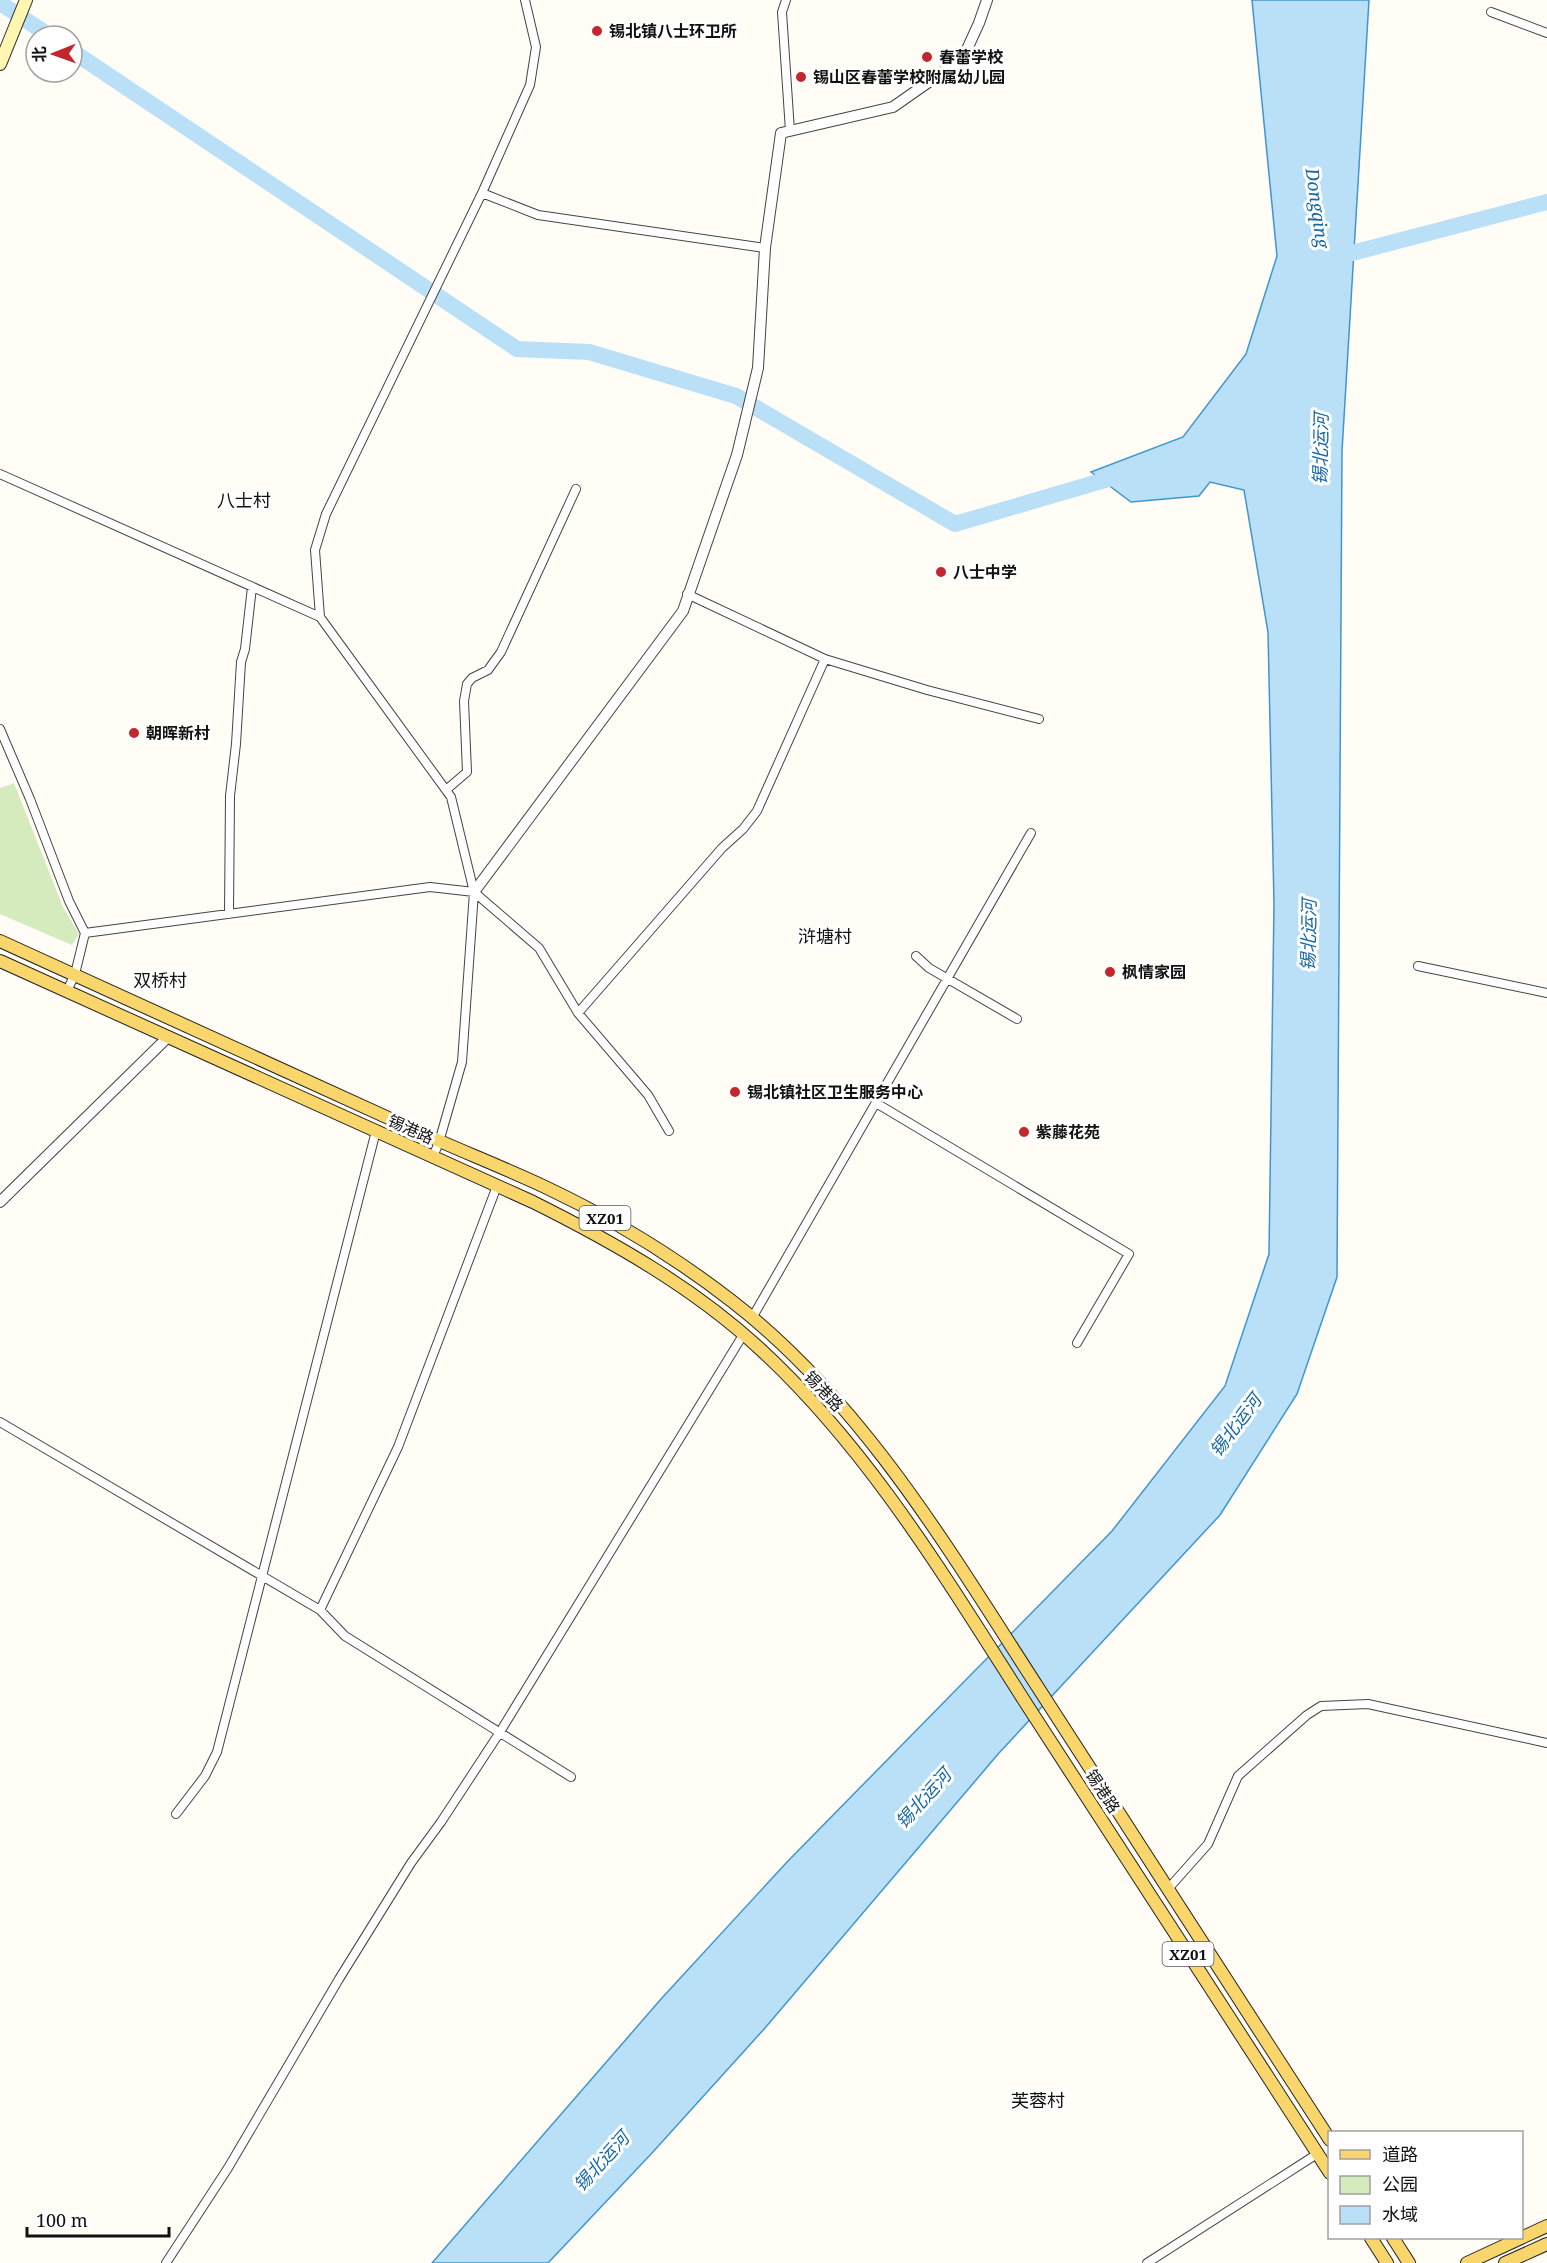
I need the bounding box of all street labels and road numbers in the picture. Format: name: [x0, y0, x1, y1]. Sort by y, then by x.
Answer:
street label: 锡港路: [385, 1109, 437, 1149]
road number: XZ01: [580, 1206, 630, 1230]
street label: 锡港路: [800, 1366, 848, 1416]
street label: 锡港路: [1081, 1765, 1125, 1817]
road number: XZ01: [1162, 1942, 1214, 1966]

